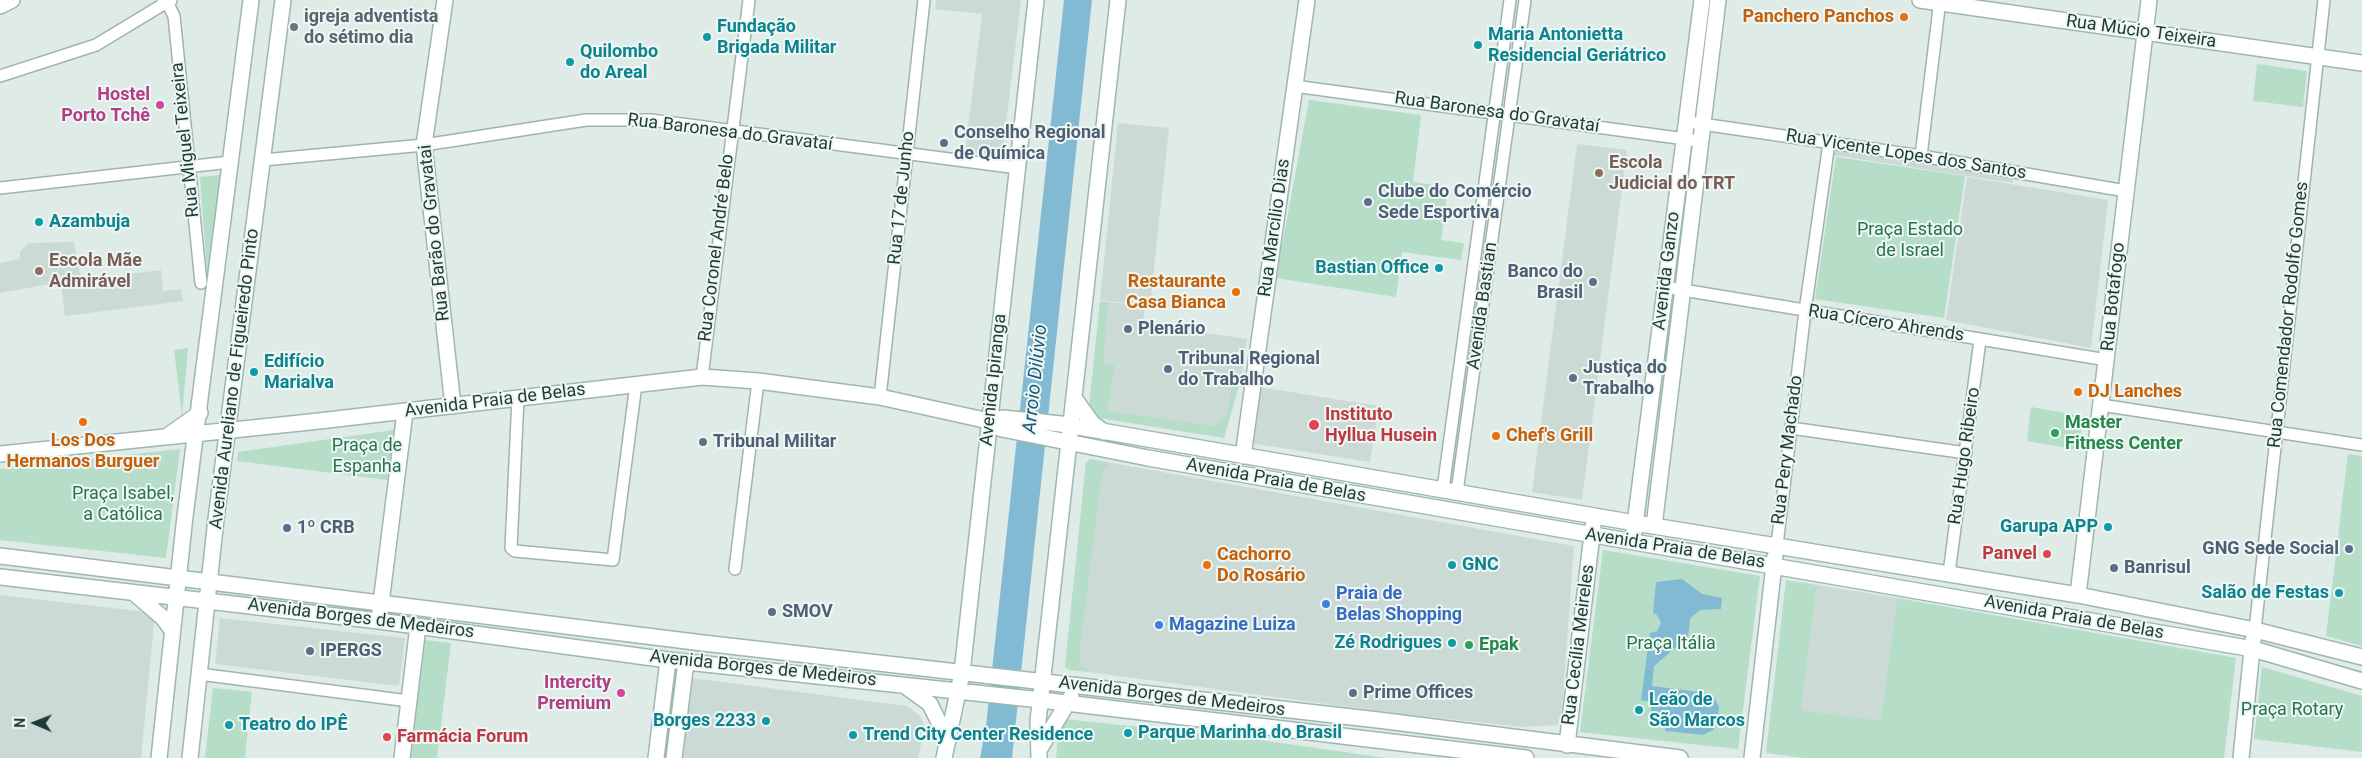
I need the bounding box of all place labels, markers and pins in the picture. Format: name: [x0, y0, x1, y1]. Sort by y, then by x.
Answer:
place label: igreja adventista do sétimo dia: [304, 6, 438, 48]
place label: Panchero Panchos: [1743, 6, 1894, 28]
marker: Panchero Panchos: [1898, 11, 1910, 23]
place label: Fundação Brigada Militar: [717, 16, 836, 58]
marker: igreja adventista do sétimo dia: [288, 21, 300, 33]
place label: Maria Antonietta Residencial Geriátrico: [1488, 24, 1666, 66]
marker: Fundação Brigada Militar: [701, 31, 713, 43]
marker: Maria Antonietta Residencial Geriátrico: [1472, 39, 1484, 51]
place label: Quilombo do Areal: [580, 41, 658, 84]
marker: Quilombo do Areal: [564, 56, 576, 68]
place label: Hostel Porto Tchê: [61, 84, 150, 126]
marker: Hostel Porto Tchê: [154, 99, 166, 111]
place label: Conselho Regional de Química: [954, 122, 1105, 164]
marker: Conselho Regional de Química: [938, 137, 950, 149]
place label: Escola Judicial do TRT: [1609, 152, 1735, 194]
marker: Escola Judicial do TRT: [1593, 167, 1605, 179]
place label: Clube do Comércio Sede Esportiva: [1378, 181, 1532, 223]
marker: Clube do Comércio Sede Esportiva: [1362, 196, 1374, 208]
place label: Azambuja: [49, 211, 130, 233]
marker: Azambuja: [33, 216, 45, 228]
place label: Escola Mãe Admirável: [49, 250, 142, 292]
place label: Bastian Office: [1315, 257, 1429, 279]
place label: Banco do Brasil: [1507, 261, 1583, 304]
marker: Bastian Office: [1433, 262, 1445, 274]
marker: Escola Mãe Admirável: [33, 265, 45, 277]
place label: Restaurante Casa Bianca: [1126, 271, 1226, 314]
marker: Banco do Brasil: [1587, 276, 1599, 288]
marker: Restaurante Casa Bianca: [1230, 286, 1242, 298]
place label: Plenário: [1138, 318, 1205, 340]
marker: Plenário: [1122, 323, 1134, 335]
place label: Tribunal Regional do Trabalho: [1178, 348, 1320, 390]
place label: Edifício Marialva: [264, 351, 334, 394]
place label: Justiça do Trabalho: [1583, 357, 1667, 399]
marker: Tribunal Regional do Trabalho: [1162, 363, 1174, 375]
marker: Edifício Marialva: [248, 366, 260, 378]
marker: Justiça do Trabalho: [1567, 372, 1579, 384]
place label: DJ Lanches: [2088, 381, 2182, 403]
marker: DJ Lanches: [2072, 386, 2084, 398]
place label: Instituto Hyllua Husein: [1325, 404, 1437, 446]
place label: Master Fitness Center: [2065, 412, 2183, 454]
marker: Los Dos Hermanos Burguer: [77, 416, 89, 428]
marker: Instituto Hyllua Husein: [1307, 418, 1321, 432]
place label: Chef's Grill: [1506, 425, 1593, 447]
marker: Master Fitness Center: [2049, 427, 2061, 439]
place label: Los Dos Hermanos Burguer: [7, 430, 159, 472]
marker: Chef's Grill: [1490, 430, 1502, 442]
place label: Tribunal Militar: [713, 431, 836, 453]
marker: Tribunal Militar: [697, 436, 709, 448]
place label: Garupa APP: [2000, 516, 2098, 538]
place label: 1º CRB: [297, 517, 355, 539]
marker: Garupa APP: [2102, 521, 2114, 533]
marker: 1º CRB: [281, 522, 293, 534]
place label: GNG Sede Social: [2202, 538, 2339, 560]
place label: Panvel: [1982, 543, 2037, 565]
marker: GNG Sede Social: [2343, 543, 2355, 555]
place label: Cachorro Do Rosário: [1217, 544, 1305, 586]
marker: Panvel: [2041, 548, 2053, 560]
place label: GNC: [1462, 554, 1499, 576]
place label: Banrisul: [2124, 557, 2191, 579]
marker: Cachorro Do Rosário: [1201, 559, 1213, 571]
marker: GNC: [1446, 559, 1458, 571]
marker: Banrisul: [2108, 562, 2120, 574]
place label: Salão de Festas: [2201, 582, 2329, 604]
place label: Praia de Belas Shopping: [1336, 583, 1462, 626]
marker: Salão de Festas: [2333, 587, 2345, 599]
marker: Praia de Belas Shopping: [1320, 598, 1332, 610]
place label: SMOV: [782, 601, 833, 623]
marker: SMOV: [766, 606, 778, 618]
place label: Magazine Luiza: [1169, 614, 1296, 636]
marker: Magazine Luiza: [1153, 619, 1165, 631]
place label: Zé Rodrigues: [1335, 632, 1442, 654]
place label: Epak: [1479, 634, 1518, 656]
marker: Zé Rodrigues: [1446, 637, 1458, 649]
marker: Epak: [1463, 639, 1475, 651]
place label: IPERGS: [320, 640, 382, 662]
marker: IPERGS: [304, 645, 316, 657]
place label: Intercity Premium: [537, 672, 611, 714]
place label: Prime Offices: [1363, 682, 1473, 704]
marker: Intercity Premium: [615, 687, 627, 699]
marker: Prime Offices: [1347, 687, 1359, 699]
place label: Leão de São Marcos: [1649, 689, 1745, 732]
marker: Leão de São Marcos: [1633, 704, 1645, 716]
place label: Borges 2233: [653, 710, 756, 732]
place label: Teatro do IPÊ: [239, 714, 348, 736]
marker: Borges 2233: [760, 715, 772, 727]
marker: Teatro do IPÊ: [223, 719, 235, 731]
place label: Parque Marinha do Brasil: [1138, 722, 1342, 744]
place label: Trend City Center Residence: [863, 724, 1093, 746]
place label: Farmácia Forum: [397, 726, 528, 748]
marker: Parque Marinha do Brasil: [1122, 727, 1134, 739]
marker: Trend City Center Residence: [847, 729, 859, 741]
marker: Farmácia Forum: [381, 731, 393, 743]

